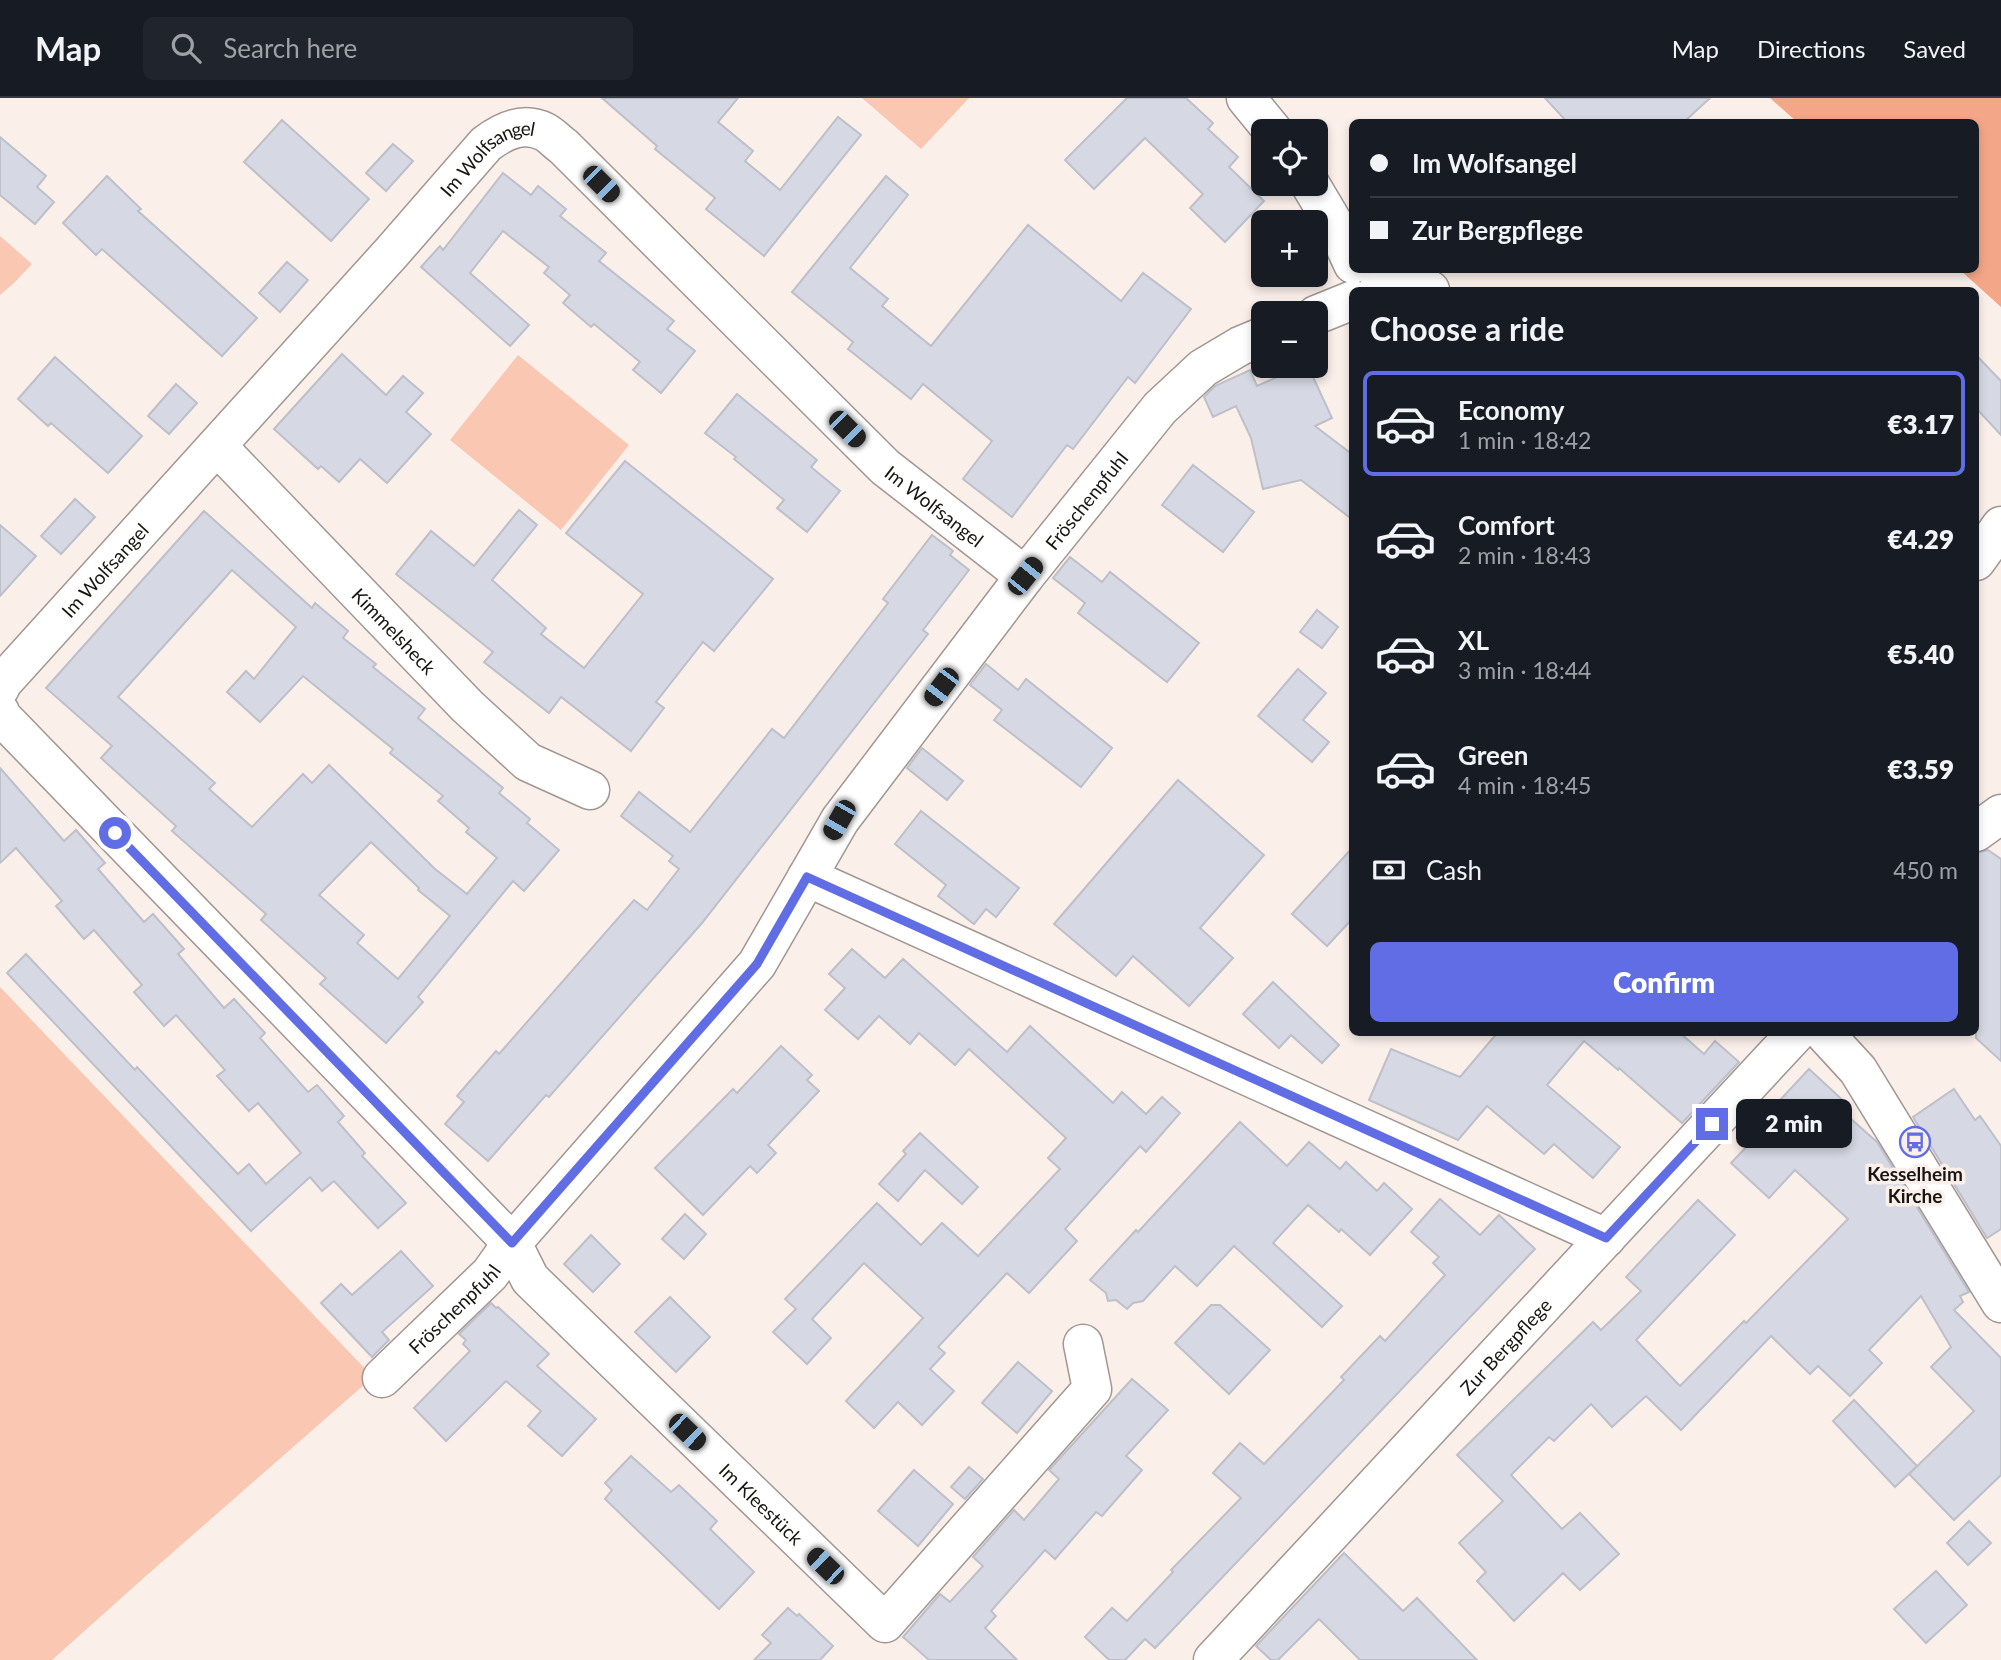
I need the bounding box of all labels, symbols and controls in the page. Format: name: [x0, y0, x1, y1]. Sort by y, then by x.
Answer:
search box: [143, 17, 633, 80]
text: Map: [35, 28, 101, 68]
icon: search: [167, 29, 205, 67]
text: Search here: [223, 32, 357, 64]
text: Map: [1672, 34, 1719, 63]
text: Directions: [1757, 34, 1865, 63]
text: Saved: [1903, 34, 1966, 63]
street label: Im Wolfsangel: [435, 116, 537, 201]
map controls: [1251, 119, 1328, 378]
button: locate: [1251, 119, 1328, 196]
text: Im Wolfsangel: [1412, 147, 1577, 179]
car: [579, 162, 624, 206]
button: +: [1251, 210, 1328, 287]
text: Zur Bergpflege: [1412, 214, 1583, 246]
button: −: [1251, 301, 1328, 378]
text: Choose a ride: [1370, 309, 1564, 348]
icon: car: [1374, 392, 1437, 455]
text: Economy: [1458, 394, 1564, 426]
car: [825, 407, 870, 451]
text: €3.17: [1887, 408, 1954, 440]
text: 1 min · 18:42: [1458, 426, 1591, 454]
street label: Fröschenpfuhl: [1040, 447, 1132, 554]
street label: Im Wolfsangel: [881, 460, 988, 551]
icon: car: [1374, 507, 1437, 570]
text: Comfort: [1458, 509, 1555, 541]
street label: Im Wolfsangel: [56, 518, 153, 622]
text: €4.29: [1887, 523, 1954, 555]
text: 2 min · 18:43: [1458, 541, 1591, 569]
car: [1004, 553, 1047, 599]
street label: Kimmelsheck: [348, 583, 441, 679]
icon: car: [1374, 622, 1437, 685]
text: XL: [1458, 624, 1489, 656]
text: €5.40: [1887, 638, 1954, 670]
text: 3 min · 18:44: [1458, 656, 1591, 684]
car: [920, 664, 963, 710]
icon: car: [1374, 737, 1437, 800]
text: Green: [1458, 739, 1528, 771]
text: €3.59: [1887, 753, 1954, 785]
text: 4 min · 18:45: [1458, 771, 1591, 799]
car: [820, 797, 859, 843]
route start: [99, 817, 131, 849]
icon: cash: [1370, 851, 1408, 889]
text: Cash: [1426, 854, 1482, 886]
text: 450 m: [1893, 856, 1958, 884]
button: Confirm: [1370, 942, 1958, 1022]
callout: 2 min: [1736, 1100, 1852, 1148]
route end: [1696, 1108, 1728, 1140]
text: 2 min: [1765, 1109, 1823, 1137]
bus stop icon: Kesselheim Kirche: [1898, 1125, 1932, 1159]
place label: Kesselheim Kirche: [1867, 1162, 1963, 1207]
street label: Fröschenpfuhl: [403, 1260, 505, 1358]
street label: Zur Bergpflege: [1455, 1293, 1556, 1399]
car: [665, 1410, 710, 1454]
street label: Im Kleestück: [715, 1458, 808, 1549]
car: [803, 1544, 848, 1588]

